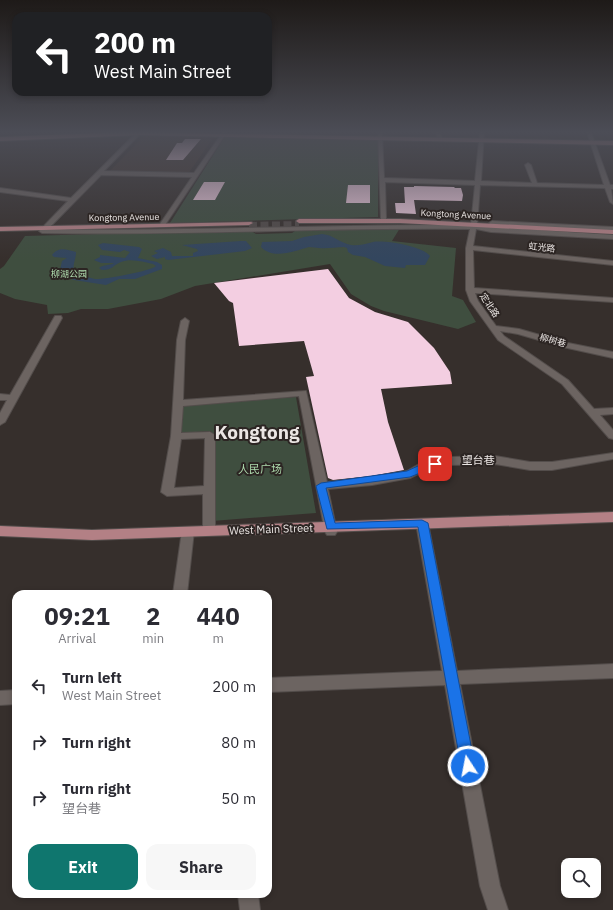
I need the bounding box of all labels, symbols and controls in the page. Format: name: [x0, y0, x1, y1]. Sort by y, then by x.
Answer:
text: 200 m: [94, 24, 176, 61]
icon: left: [28, 28, 80, 80]
text: West Main Street: [94, 60, 231, 83]
street label: Kongtong Avenue: [420, 207, 492, 221]
street label: Kongtong Avenue: [89, 211, 159, 223]
street label: 虹光路: [528, 240, 556, 254]
park label: 柳湖公园: [51, 268, 87, 279]
street label: 定北路: [478, 291, 502, 319]
street label: 柳树巷: [538, 331, 568, 349]
district label: Kongtong: [214, 420, 300, 444]
pin: [418, 447, 452, 481]
icon: arrive: [424, 453, 446, 475]
street label: 望台巷: [462, 453, 495, 467]
park label: 人民广场: [238, 462, 282, 476]
street label: West Main Street: [229, 521, 313, 537]
text: 09:21: [44, 600, 110, 632]
text: 2: [146, 600, 160, 632]
text: 440: [196, 600, 240, 632]
text: Arrival: [58, 630, 96, 647]
text: min: [142, 630, 164, 647]
text: m: [212, 630, 224, 647]
text: Turn left: [62, 668, 122, 687]
icon: left: [28, 675, 50, 697]
text: 200 m: [212, 677, 256, 696]
text: West Main Street: [62, 687, 161, 704]
icon: right: [28, 731, 50, 753]
text: Turn right: [62, 733, 131, 752]
text: 80 m: [221, 733, 256, 752]
position arrow: [447, 745, 489, 787]
text: Turn right: [62, 779, 131, 798]
icon: right: [28, 787, 50, 809]
text: 50 m: [221, 789, 256, 808]
text: 望台巷: [62, 800, 101, 817]
button: Exit: [28, 844, 138, 890]
button: Share: [146, 844, 256, 890]
map controls: [561, 858, 601, 898]
button: search: [561, 858, 601, 898]

